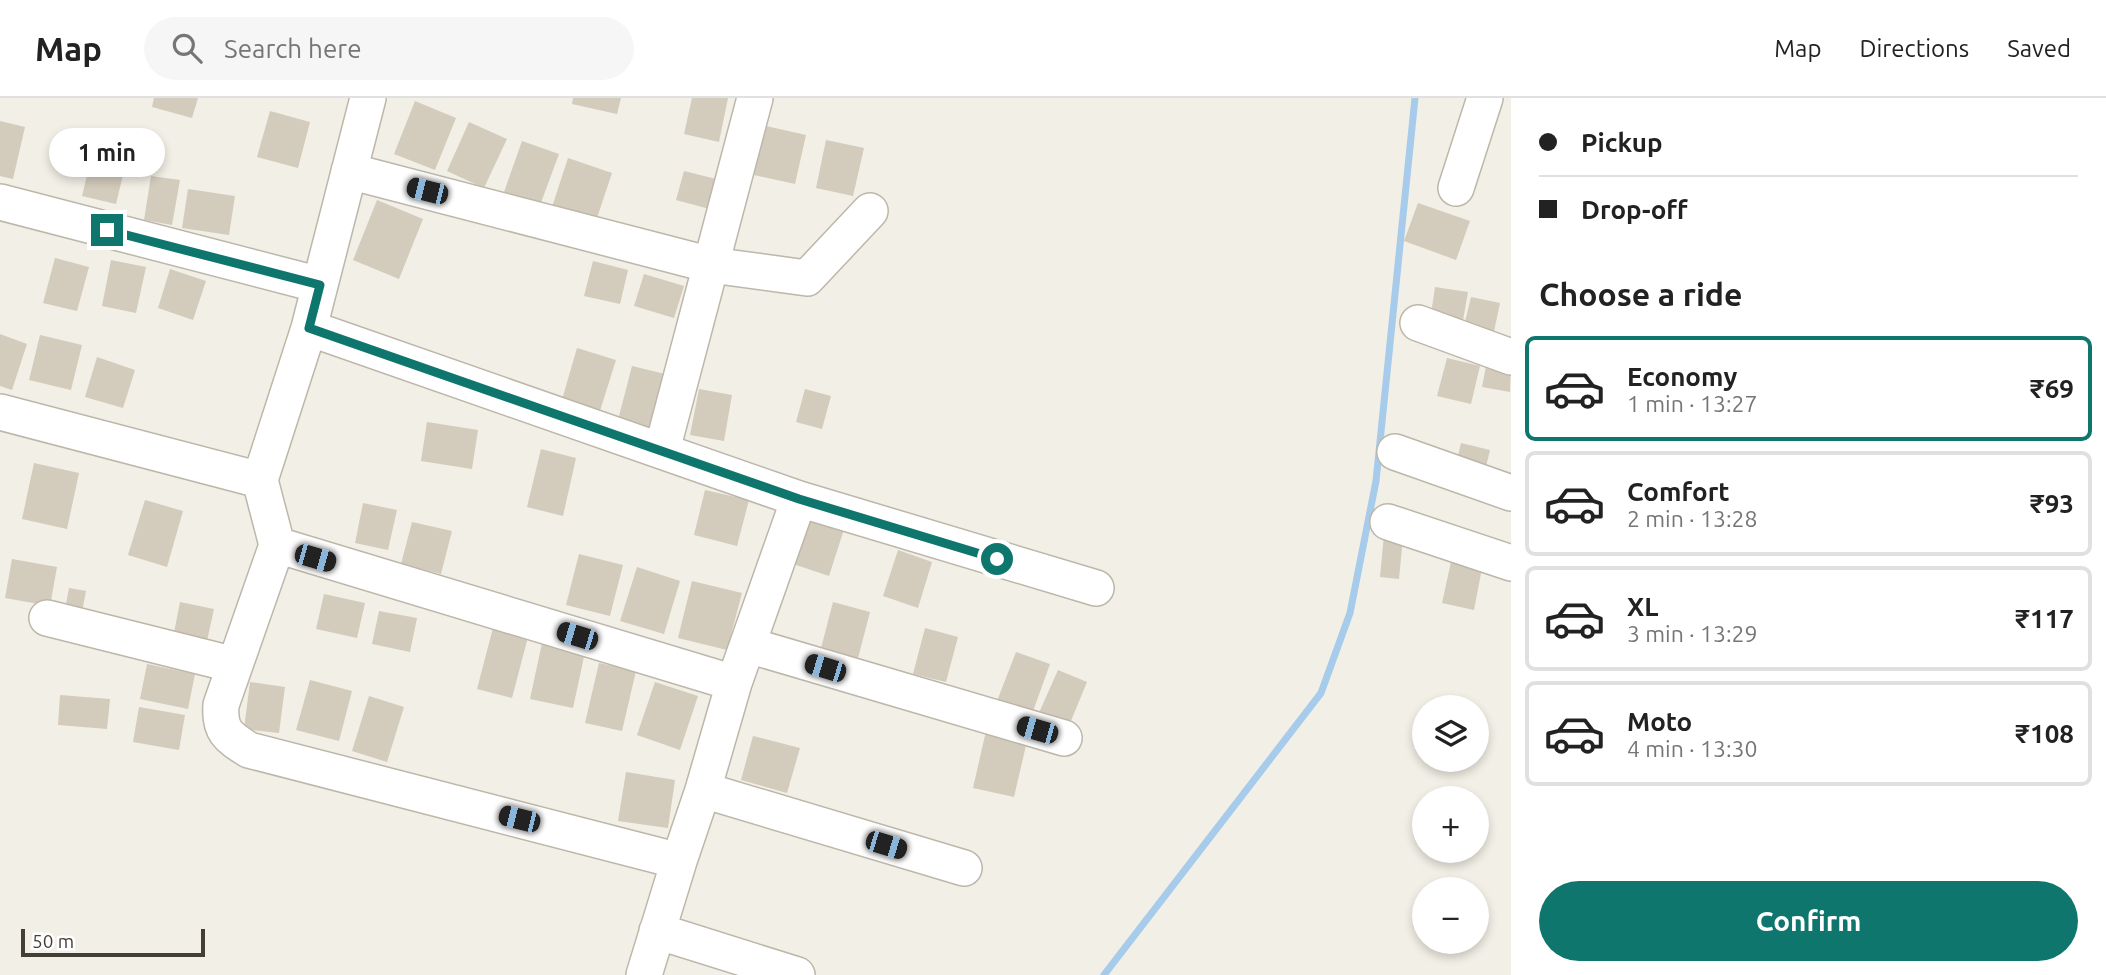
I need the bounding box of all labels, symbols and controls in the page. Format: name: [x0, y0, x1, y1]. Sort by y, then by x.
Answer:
search box: [144, 17, 634, 80]
icon: search: [168, 29, 206, 67]
text: Map: [35, 30, 102, 67]
text: Search here: [224, 34, 362, 63]
text: Map: [1774, 35, 1821, 62]
text: Directions: [1859, 35, 1969, 62]
text: Saved: [2007, 35, 2071, 62]
text: Pickup: [1581, 128, 1663, 157]
callout: 1 min: [49, 129, 165, 178]
text: 1 min: [78, 140, 136, 165]
car: [405, 176, 450, 206]
text: Drop-off: [1581, 195, 1688, 224]
route end: [91, 214, 123, 246]
text: Choose a ride: [1539, 276, 1742, 312]
icon: car: [1543, 357, 1606, 420]
text: Economy: [1627, 362, 1737, 391]
text: ₹69: [2030, 374, 2074, 403]
text: 1 min · 13:27: [1627, 391, 1758, 416]
icon: car: [1543, 472, 1606, 535]
text: Comfort: [1627, 477, 1730, 506]
text: ₹93: [2030, 489, 2074, 518]
text: 2 min · 13:28: [1627, 506, 1758, 531]
car: [292, 542, 339, 574]
route start: [981, 543, 1013, 575]
icon: car: [1543, 587, 1606, 650]
text: XL: [1627, 592, 1658, 621]
text: ₹117: [2015, 604, 2074, 633]
car: [554, 620, 601, 652]
text: 3 min · 13:29: [1627, 621, 1758, 646]
car: [802, 652, 849, 684]
map controls: [1412, 695, 1489, 954]
button: layers: [1412, 695, 1489, 772]
icon: car: [1543, 702, 1606, 765]
text: Moto: [1627, 707, 1692, 736]
car: [1014, 714, 1061, 746]
text: ₹108: [2015, 719, 2074, 748]
text: 4 min · 13:30: [1627, 736, 1758, 761]
button: +: [1412, 786, 1489, 863]
car: [497, 804, 542, 834]
car: [863, 829, 910, 861]
button: −: [1412, 877, 1489, 954]
button: Confirm: [1539, 881, 2078, 961]
scale bar: [21, 926, 205, 958]
text: 50 m: [32, 930, 74, 952]

